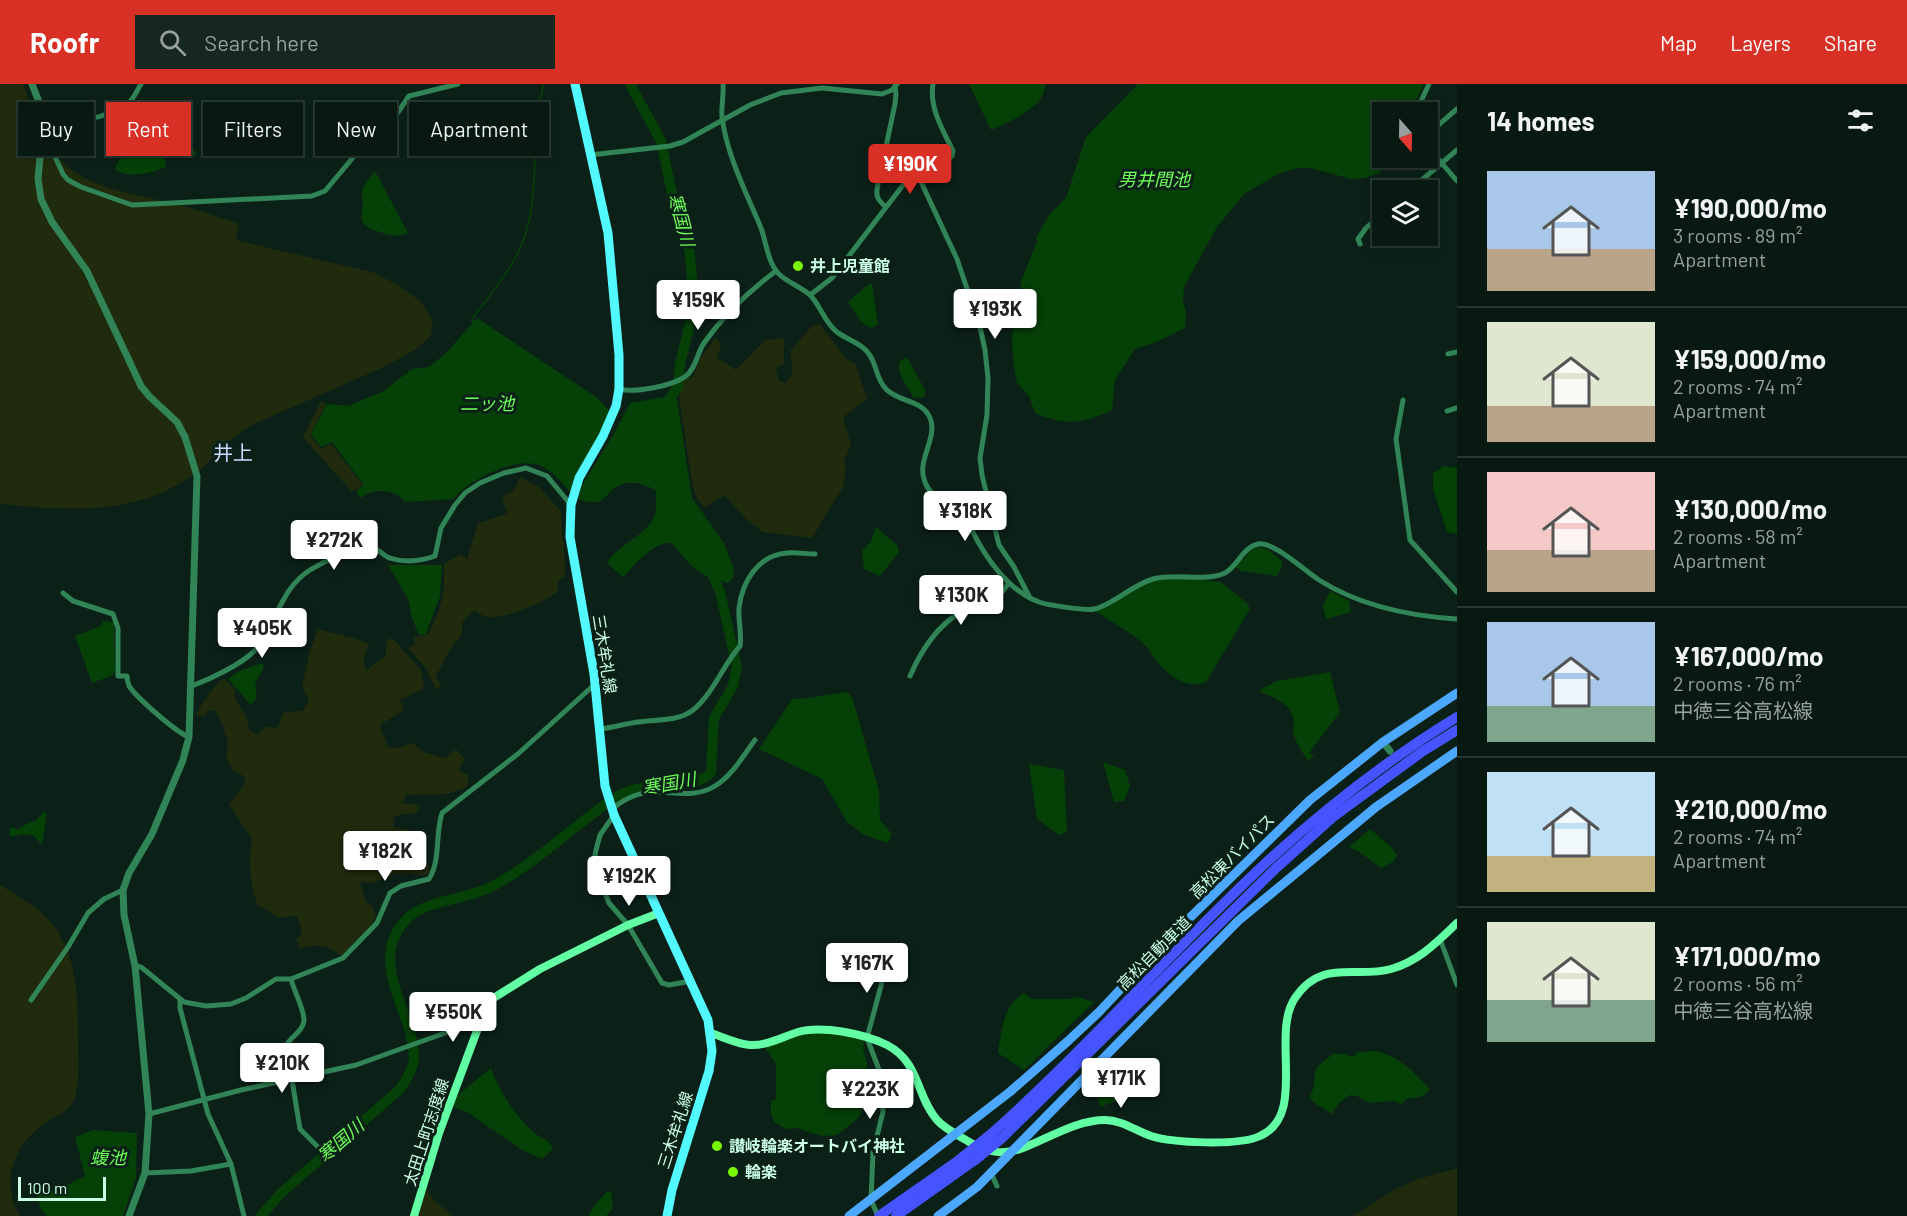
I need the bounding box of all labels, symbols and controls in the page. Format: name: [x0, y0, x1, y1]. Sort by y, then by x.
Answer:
search box: [135, 15, 555, 69]
text: Roofr: [30, 25, 99, 59]
icon: search: [156, 26, 189, 59]
text: Search here: [204, 29, 319, 55]
text: Map: [1660, 30, 1697, 55]
text: Layers: [1730, 30, 1791, 55]
text: Share: [1824, 30, 1877, 55]
chip: Buy: [18, 102, 94, 156]
chip: Rent: [106, 102, 191, 156]
chip: Filters: [203, 102, 303, 156]
chip: New: [315, 102, 397, 156]
chip: Apartment: [409, 102, 549, 156]
north arrow: [1372, 102, 1438, 168]
map controls: [1372, 102, 1438, 246]
icon: filters: [1844, 104, 1877, 137]
text: 14 homes: [1487, 105, 1594, 136]
pin: ¥190K: [868, 144, 952, 195]
text: ¥190K: [882, 151, 938, 175]
water label: 男井間池: [1118, 168, 1192, 190]
button: layers: [1372, 180, 1438, 246]
water label: 寒国川: [664, 191, 700, 251]
text: ¥190,000/mo: [1673, 192, 1827, 223]
icon: home: [1535, 195, 1607, 267]
text: 3 rooms · 89 m²: [1673, 223, 1803, 247]
text: Apartment: [1673, 247, 1766, 271]
place label: 井上児童館: [810, 256, 890, 275]
marker: 井上児童館: [791, 259, 805, 273]
pin: ¥159K: [656, 280, 740, 331]
text: ¥159K: [671, 287, 725, 311]
pin: ¥193K: [953, 289, 1037, 340]
text: ¥193K: [968, 296, 1022, 320]
text: ¥159,000/mo: [1673, 343, 1826, 374]
icon: home: [1535, 346, 1607, 418]
text: 2 rooms · 74 m²: [1673, 374, 1803, 398]
water label: 二ッ池: [460, 392, 516, 414]
text: Apartment: [1673, 398, 1766, 422]
district label: 井上: [213, 440, 253, 464]
pin: ¥318K: [923, 491, 1007, 542]
text: ¥130,000/mo: [1673, 493, 1827, 524]
icon: home: [1535, 496, 1607, 568]
text: ¥318K: [938, 498, 992, 522]
pin: ¥272K: [292, 520, 376, 571]
text: 2 rooms · 58 m²: [1673, 524, 1803, 548]
text: ¥272K: [305, 527, 363, 551]
text: Apartment: [1673, 548, 1766, 572]
pin: ¥130K: [919, 575, 1003, 626]
text: ¥130K: [933, 582, 989, 606]
pin: ¥405K: [220, 608, 304, 659]
street label: 三木牟礼線: [590, 613, 621, 695]
text: ¥405K: [232, 615, 292, 639]
text: ¥167,000/mo: [1673, 640, 1824, 671]
icon: home: [1535, 646, 1607, 718]
text: 2 rooms · 76 m²: [1673, 671, 1802, 695]
text: 中徳三谷高松線: [1673, 698, 1813, 722]
water label: 寒国川: [640, 767, 699, 799]
text: ¥210,000/mo: [1673, 793, 1828, 824]
icon: home: [1535, 796, 1607, 868]
street label: 高松東バイパス: [1185, 809, 1278, 902]
text: 2 rooms · 74 m²: [1673, 824, 1803, 848]
pin: ¥182K: [343, 831, 427, 882]
text: ¥182K: [357, 838, 413, 862]
text: Apartment: [1673, 848, 1766, 872]
pin: ¥192K: [587, 856, 671, 907]
text: ¥192K: [601, 863, 657, 887]
street label: 高松自動車道: [1113, 912, 1194, 993]
text: ¥171,000/mo: [1673, 940, 1821, 971]
pin: ¥167K: [825, 943, 909, 994]
icon: home: [1535, 946, 1607, 1018]
text: ¥167K: [840, 950, 894, 974]
text: 2 rooms · 56 m²: [1673, 971, 1803, 995]
pin: ¥550K: [411, 992, 495, 1043]
text: 中徳三谷高松線: [1673, 998, 1813, 1022]
text: ¥550K: [423, 999, 483, 1023]
pin: ¥210K: [240, 1043, 324, 1094]
text: ¥210K: [254, 1050, 310, 1074]
pin: ¥171K: [1079, 1058, 1163, 1109]
text: ¥171K: [1096, 1065, 1146, 1089]
pin: ¥223K: [828, 1069, 912, 1120]
street label: 太田上町志度線: [399, 1076, 452, 1188]
text: ¥223K: [840, 1076, 900, 1100]
street label: 三木牟礼線: [653, 1089, 696, 1171]
water label: 寒国川: [313, 1113, 369, 1166]
place label: 讃岐輪楽オートバイ神社: [729, 1136, 905, 1155]
marker: 讃岐輪楽オートバイ神社: [710, 1139, 724, 1153]
water label: 蝮池: [90, 1146, 128, 1168]
place label: 輪楽: [745, 1162, 777, 1181]
marker: 輪楽: [726, 1165, 740, 1179]
scale bar: [18, 1174, 106, 1202]
text: 100 m: [27, 1178, 67, 1197]

